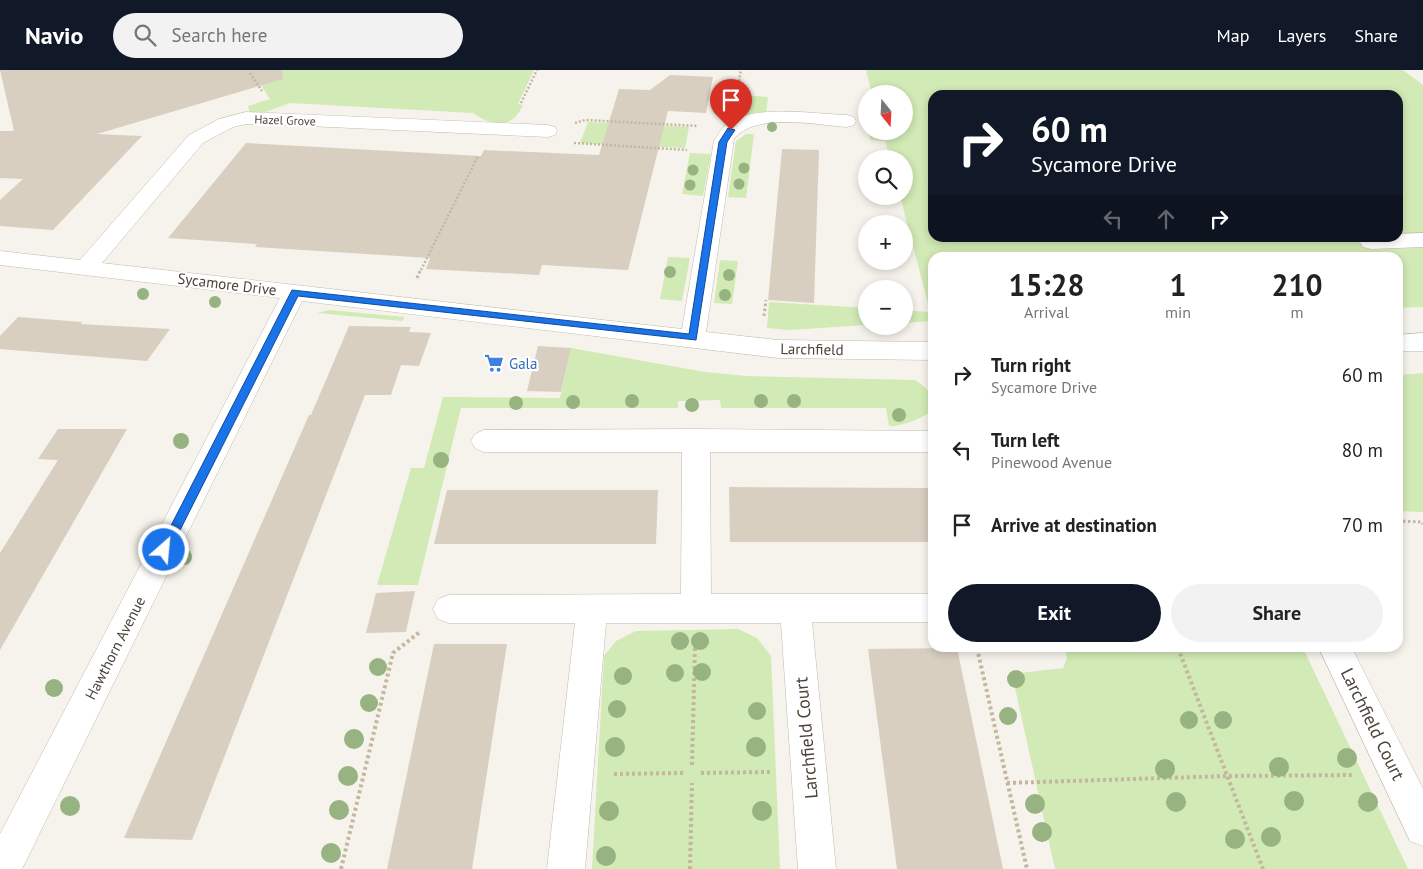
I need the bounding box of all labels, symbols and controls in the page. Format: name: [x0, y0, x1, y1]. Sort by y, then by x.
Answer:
search box: [113, 13, 463, 58]
text: Navio: [25, 20, 83, 51]
icon: search: [131, 21, 159, 49]
text: Search here: [171, 23, 267, 47]
text: Map: [1217, 24, 1249, 47]
text: Layers: [1277, 24, 1326, 47]
text: Share: [1354, 24, 1398, 47]
pin: [710, 79, 752, 130]
north arrow: [858, 85, 912, 140]
map controls: [858, 85, 913, 335]
icon: arrive: [717, 86, 745, 114]
text: 60 m: [1031, 106, 1108, 152]
icon: right: [948, 110, 1013, 175]
street label: Hazel Grove: [254, 111, 316, 129]
button: search: [858, 150, 913, 205]
text: Sycamore Drive: [1031, 150, 1177, 178]
icon: left: [1099, 205, 1127, 233]
icon: ahead: [1152, 205, 1180, 233]
icon: right: [1205, 205, 1233, 233]
button: +: [858, 215, 913, 270]
text: 15:28: [1008, 265, 1085, 304]
text: 1: [1170, 265, 1187, 304]
text: 210: [1271, 265, 1323, 304]
street label: Sycamore Drive: [176, 269, 278, 299]
button: −: [858, 280, 913, 335]
text: Arrival: [1024, 302, 1069, 322]
text: min: [1165, 302, 1191, 322]
text: m: [1291, 302, 1304, 322]
street label: Larchfield: [780, 339, 844, 359]
supermarket icon: Gala: [483, 352, 505, 374]
text: Turn right: [991, 353, 1071, 377]
place label: Gala: [509, 354, 537, 373]
icon: right: [948, 361, 976, 389]
text: 60 m: [1342, 363, 1383, 387]
text: Sycamore Drive: [991, 377, 1097, 397]
text: Turn left: [991, 428, 1060, 452]
icon: left: [948, 436, 976, 464]
text: 80 m: [1342, 438, 1383, 462]
text: Pinewood Avenue: [991, 452, 1112, 472]
icon: arrive: [948, 511, 976, 539]
text: Arrive at destination: [991, 513, 1157, 537]
text: 70 m: [1342, 513, 1383, 537]
position arrow: [137, 523, 189, 575]
button: Exit: [948, 584, 1161, 642]
button: Share: [1171, 584, 1383, 642]
street label: Hawthorn Avenue: [81, 593, 149, 703]
street label: Larchfield Court: [1336, 664, 1410, 784]
street label: Larchfield Court: [789, 676, 823, 800]

